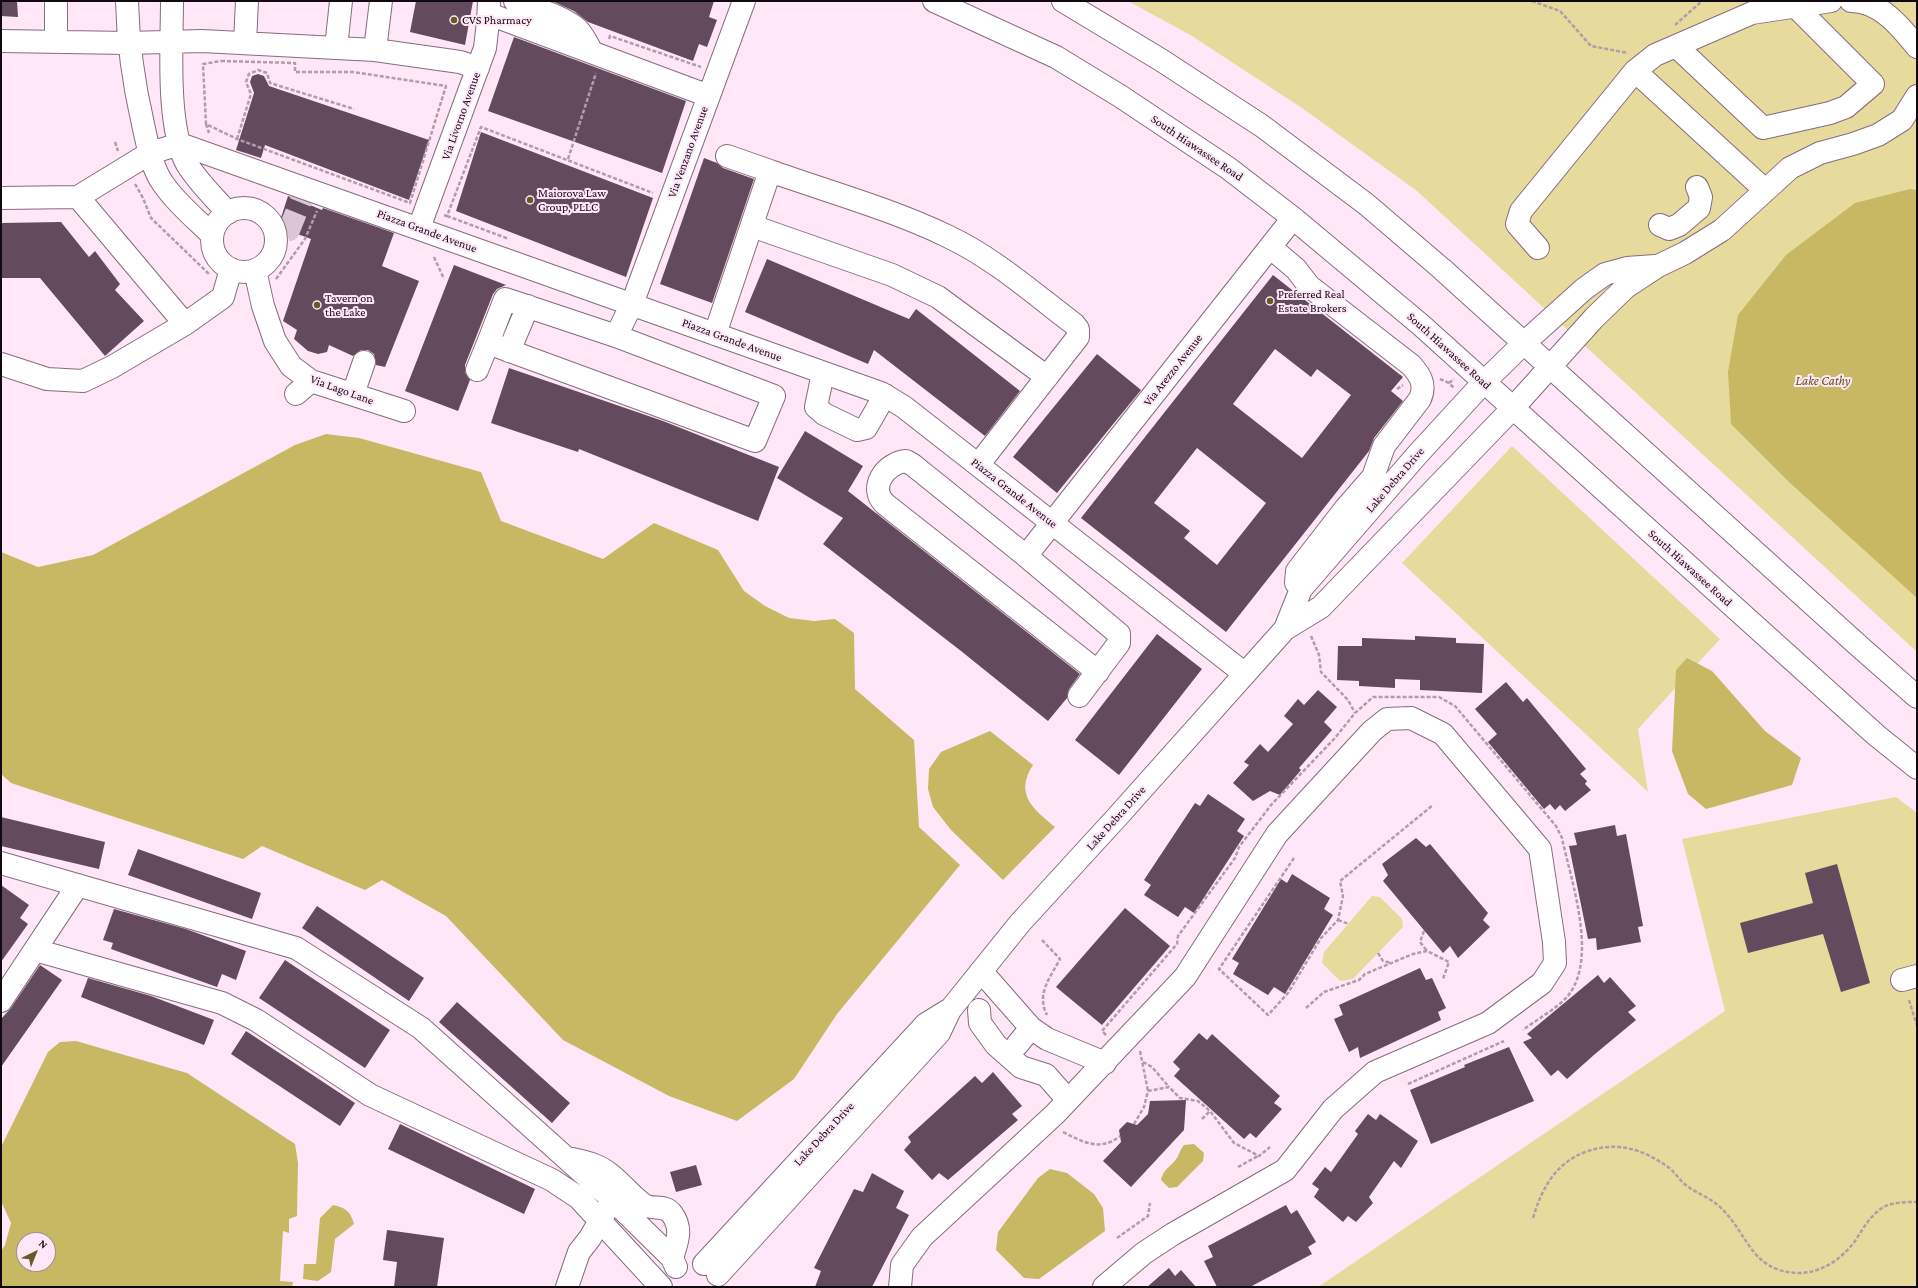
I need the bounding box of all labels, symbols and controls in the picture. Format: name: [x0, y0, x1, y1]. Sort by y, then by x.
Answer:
place label: CVS Pharmacy: [462, 13, 532, 27]
marker: CVS Pharmacy: [449, 15, 459, 25]
street label: Via Livorno Avenue: [438, 70, 484, 162]
street label: Via Venzano Avenue: [665, 104, 711, 200]
street label: South Hiawassee Road: [1148, 112, 1246, 184]
place label: Maiorova Law Group, PLLC: [538, 186, 606, 214]
marker: Maiorova Law Group, PLLC: [525, 195, 535, 205]
street label: Piazza Grande Avenue: [375, 206, 479, 256]
place label: Preferred Real Estate Brokers: [1278, 287, 1346, 315]
place label: Tavern on the Lake: [325, 291, 373, 319]
marker: Preferred Real Estate Brokers: [1265, 296, 1275, 306]
marker: Tavern on the Lake: [312, 300, 322, 310]
street label: South Hiawassee Road: [1404, 310, 1494, 392]
street label: Piazza Grande Avenue: [680, 315, 784, 365]
street label: Via Arezzo Avenue: [1140, 331, 1206, 409]
street label: Via Lago Lane: [308, 372, 376, 408]
water label: Lake Cathy: [1796, 373, 1850, 389]
street label: Lake Debra Drive: [1363, 444, 1427, 516]
street label: Piazza Grande Avenue: [968, 455, 1060, 531]
street label: South Hiawassee Road: [1645, 527, 1735, 609]
street label: Lake Debra Drive: [1083, 783, 1149, 853]
street label: Lake Debra Drive: [791, 1099, 857, 1169]
north arrow: [16, 1232, 56, 1272]
text: N: [37, 1237, 50, 1251]

